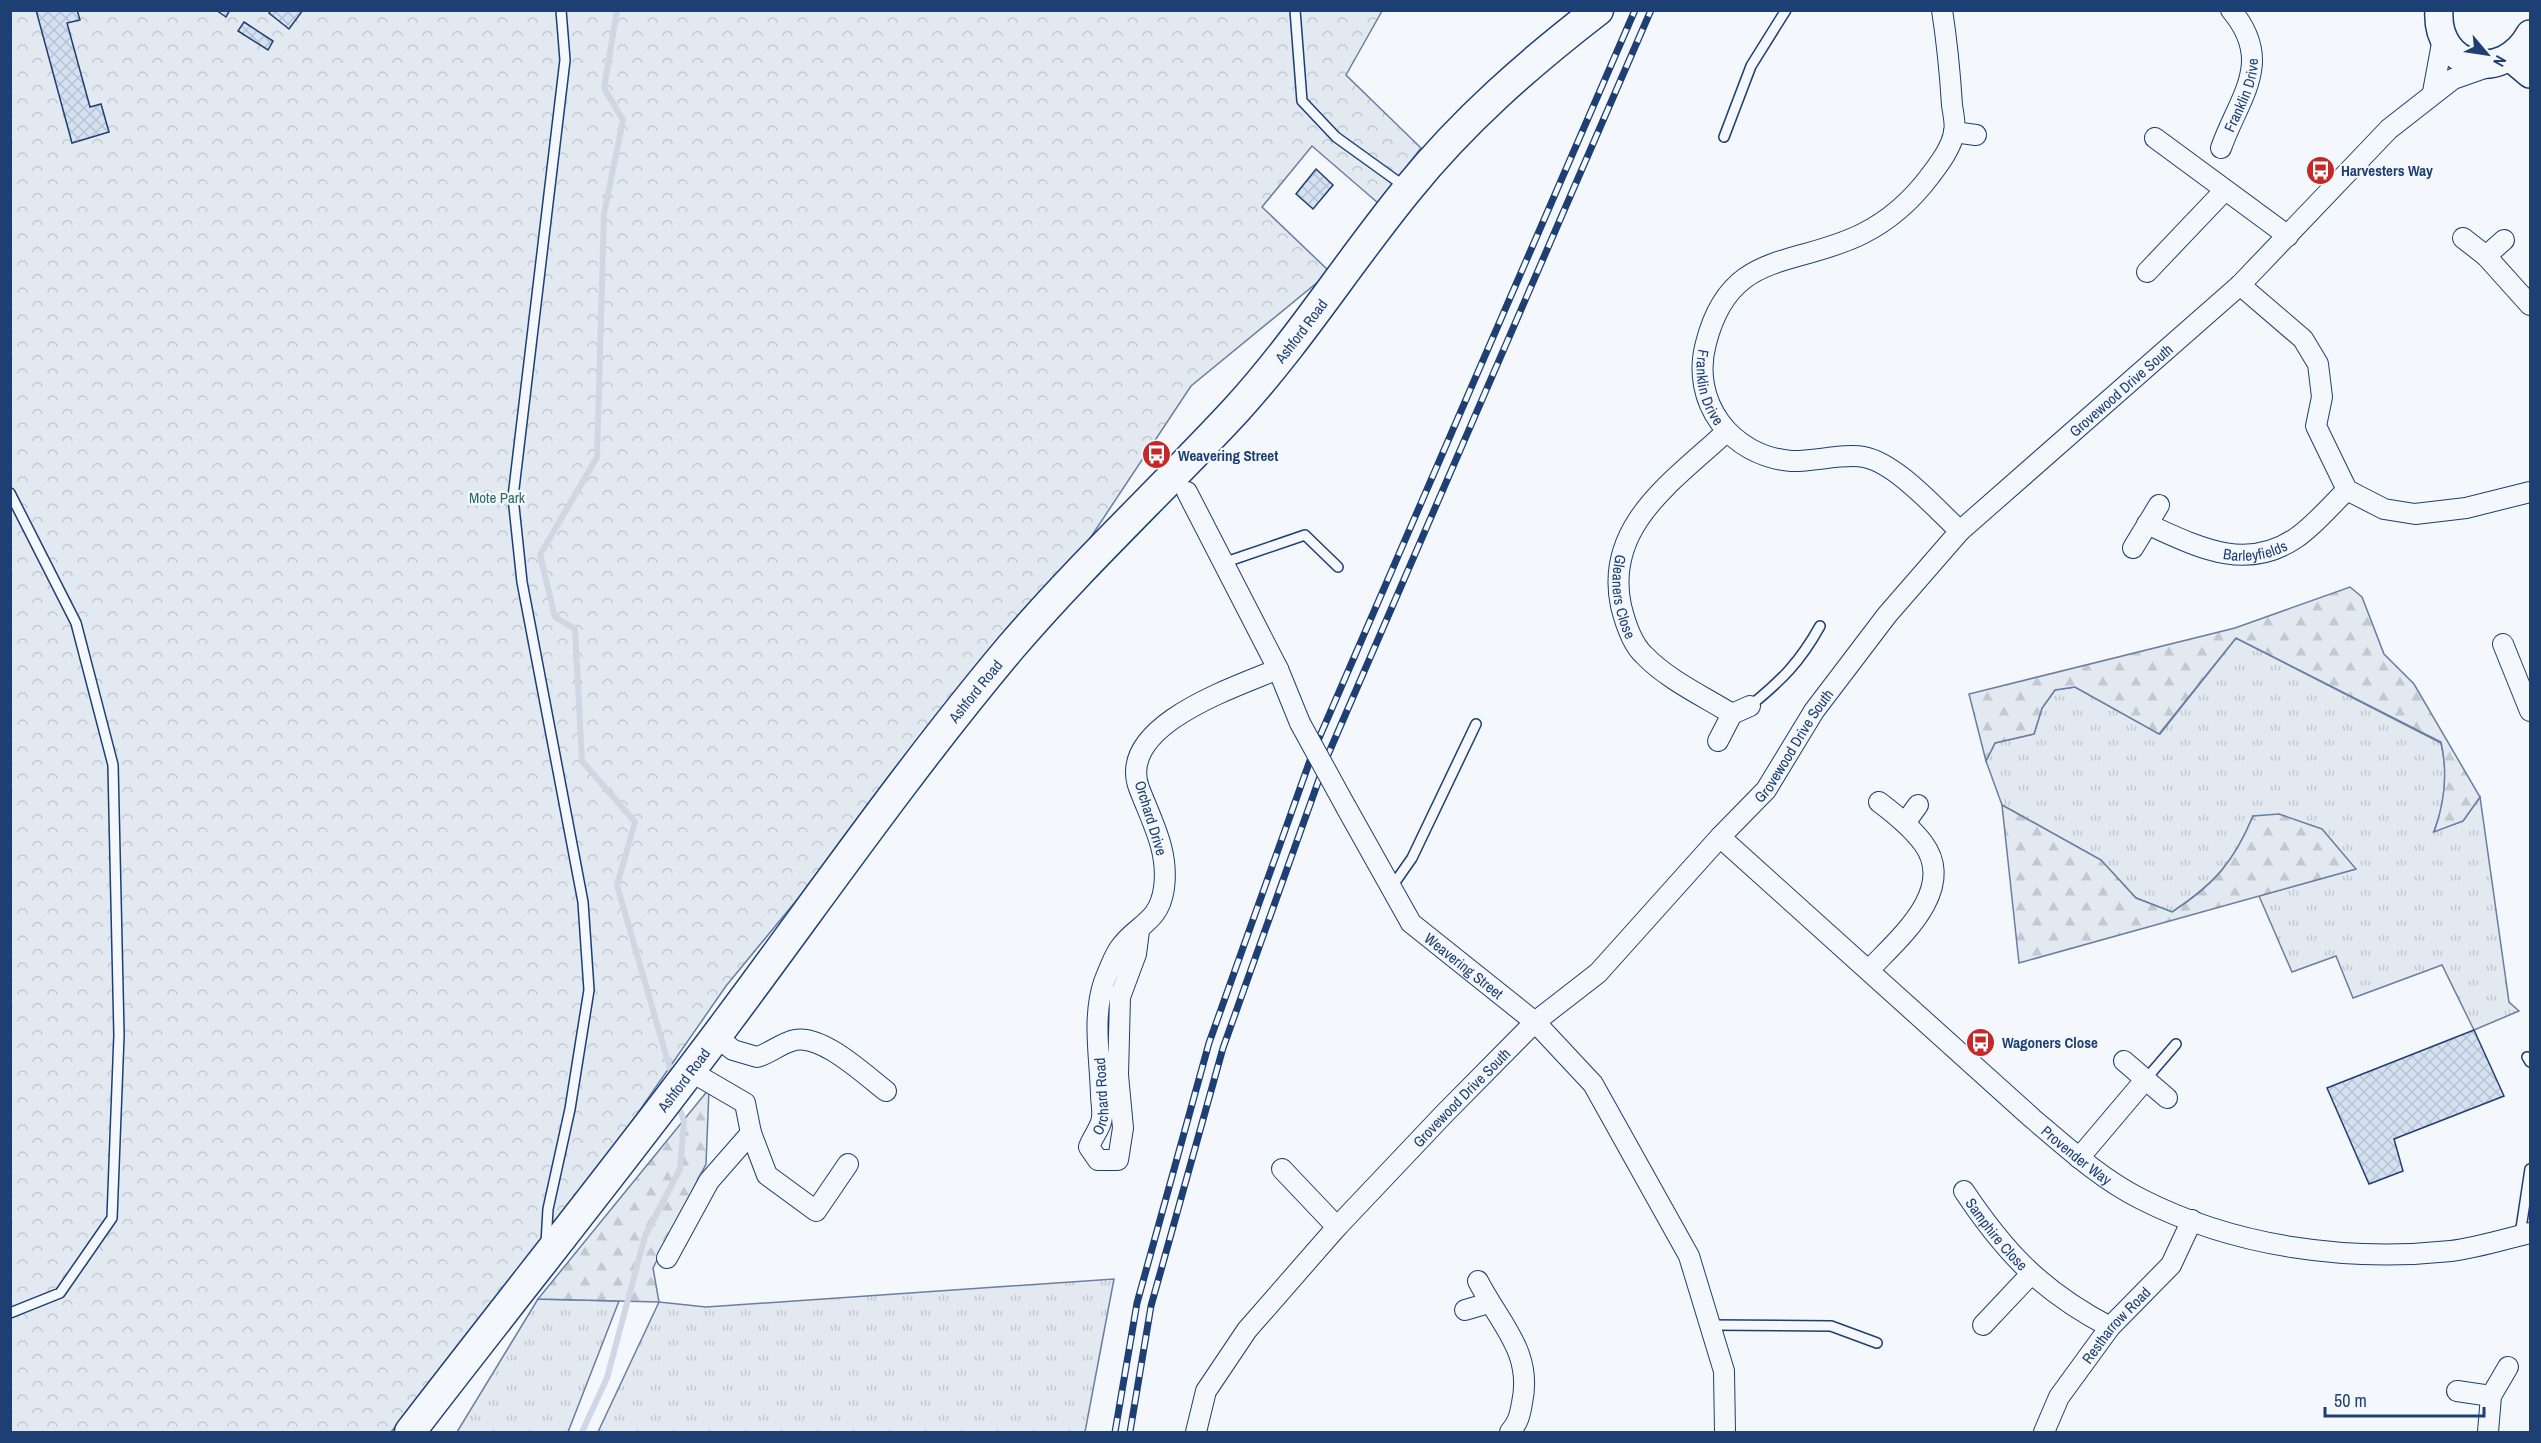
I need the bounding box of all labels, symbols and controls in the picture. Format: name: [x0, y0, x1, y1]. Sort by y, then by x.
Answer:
north arrow: [2457, 24, 2517, 84]
text: N: [2488, 52, 2512, 71]
street label: Franklin Drive: [2218, 58, 2263, 135]
bus stop icon: Harvesters Way: [2304, 154, 2336, 186]
place label: Harvesters Way: [2341, 160, 2433, 181]
street label: Ashford Road: [1269, 294, 1332, 368]
street label: Grovewood Drive South: [2064, 339, 2177, 441]
street label: Franklin Drive: [1692, 348, 1729, 429]
bus stop icon: Weavering Street: [1141, 439, 1173, 471]
place label: Weavering Street: [1178, 445, 1278, 466]
park label: Mote Park: [469, 487, 526, 508]
street label: Barleyfields: [2222, 535, 2290, 565]
street label: Gleaners Close: [1608, 553, 1642, 642]
street label: Ashford Road: [943, 655, 1007, 728]
street label: Grovewood Drive South: [1749, 684, 1838, 807]
street label: Orchard Drive: [1130, 778, 1172, 858]
street label: Weavering Street: [1420, 927, 1509, 1004]
bus stop icon: Wagoners Close: [1965, 1026, 1997, 1058]
place label: Wagoners Close: [2002, 1032, 2098, 1053]
street label: Ashford Road: [652, 1043, 714, 1117]
street label: Grovewood Drive South: [1408, 1043, 1514, 1152]
street label: Orchard Road: [1086, 1057, 1113, 1139]
street label: Provender Way: [2037, 1120, 2117, 1190]
street label: Samphire Close: [1961, 1193, 2033, 1275]
street label: Restharrow Road: [2076, 1282, 2155, 1368]
scale bar: [2325, 1380, 2484, 1418]
text: 50 m: [2334, 1388, 2367, 1413]

